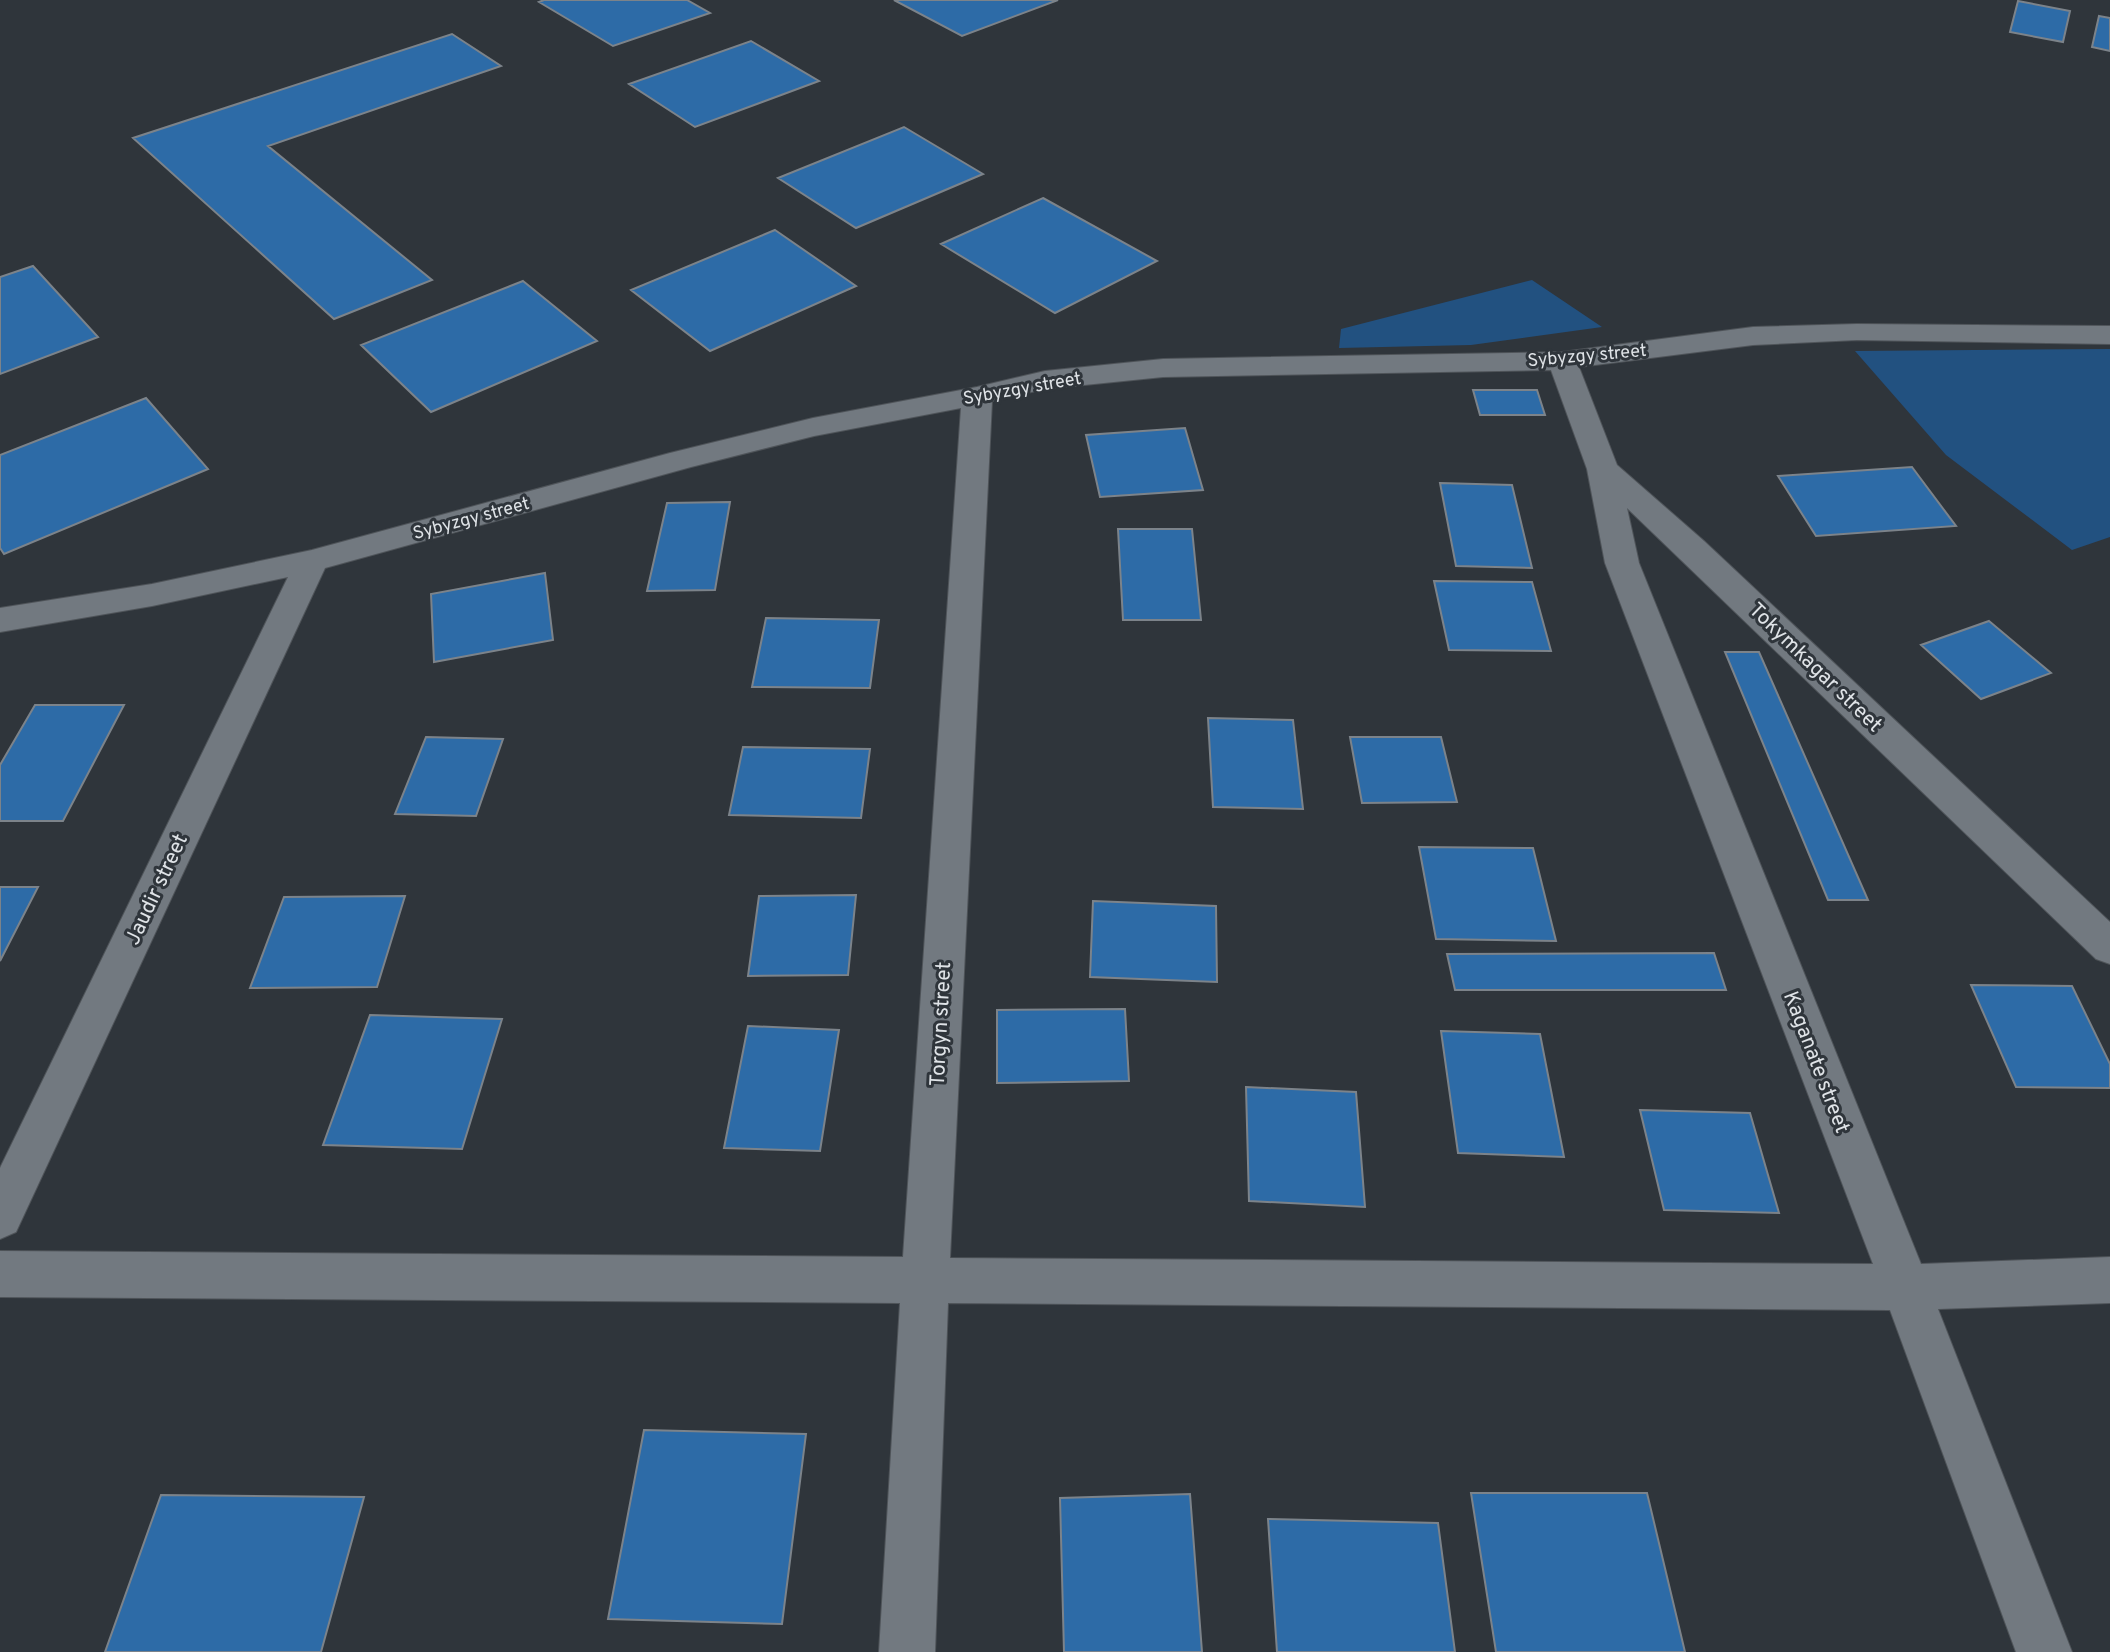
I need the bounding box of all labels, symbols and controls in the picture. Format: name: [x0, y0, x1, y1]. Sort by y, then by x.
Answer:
street label: Sybyzgy street: [1527, 340, 1648, 373]
street label: Sybyzgy street: [961, 368, 1083, 411]
street label: Sybyzgy street: [411, 493, 532, 546]
street label: Tokymkagar street: [1742, 597, 1887, 739]
street label: Jaudir street: [120, 830, 195, 950]
street label: Torgyn street: [925, 961, 958, 1087]
street label: Kaganate street: [1776, 988, 1855, 1137]

